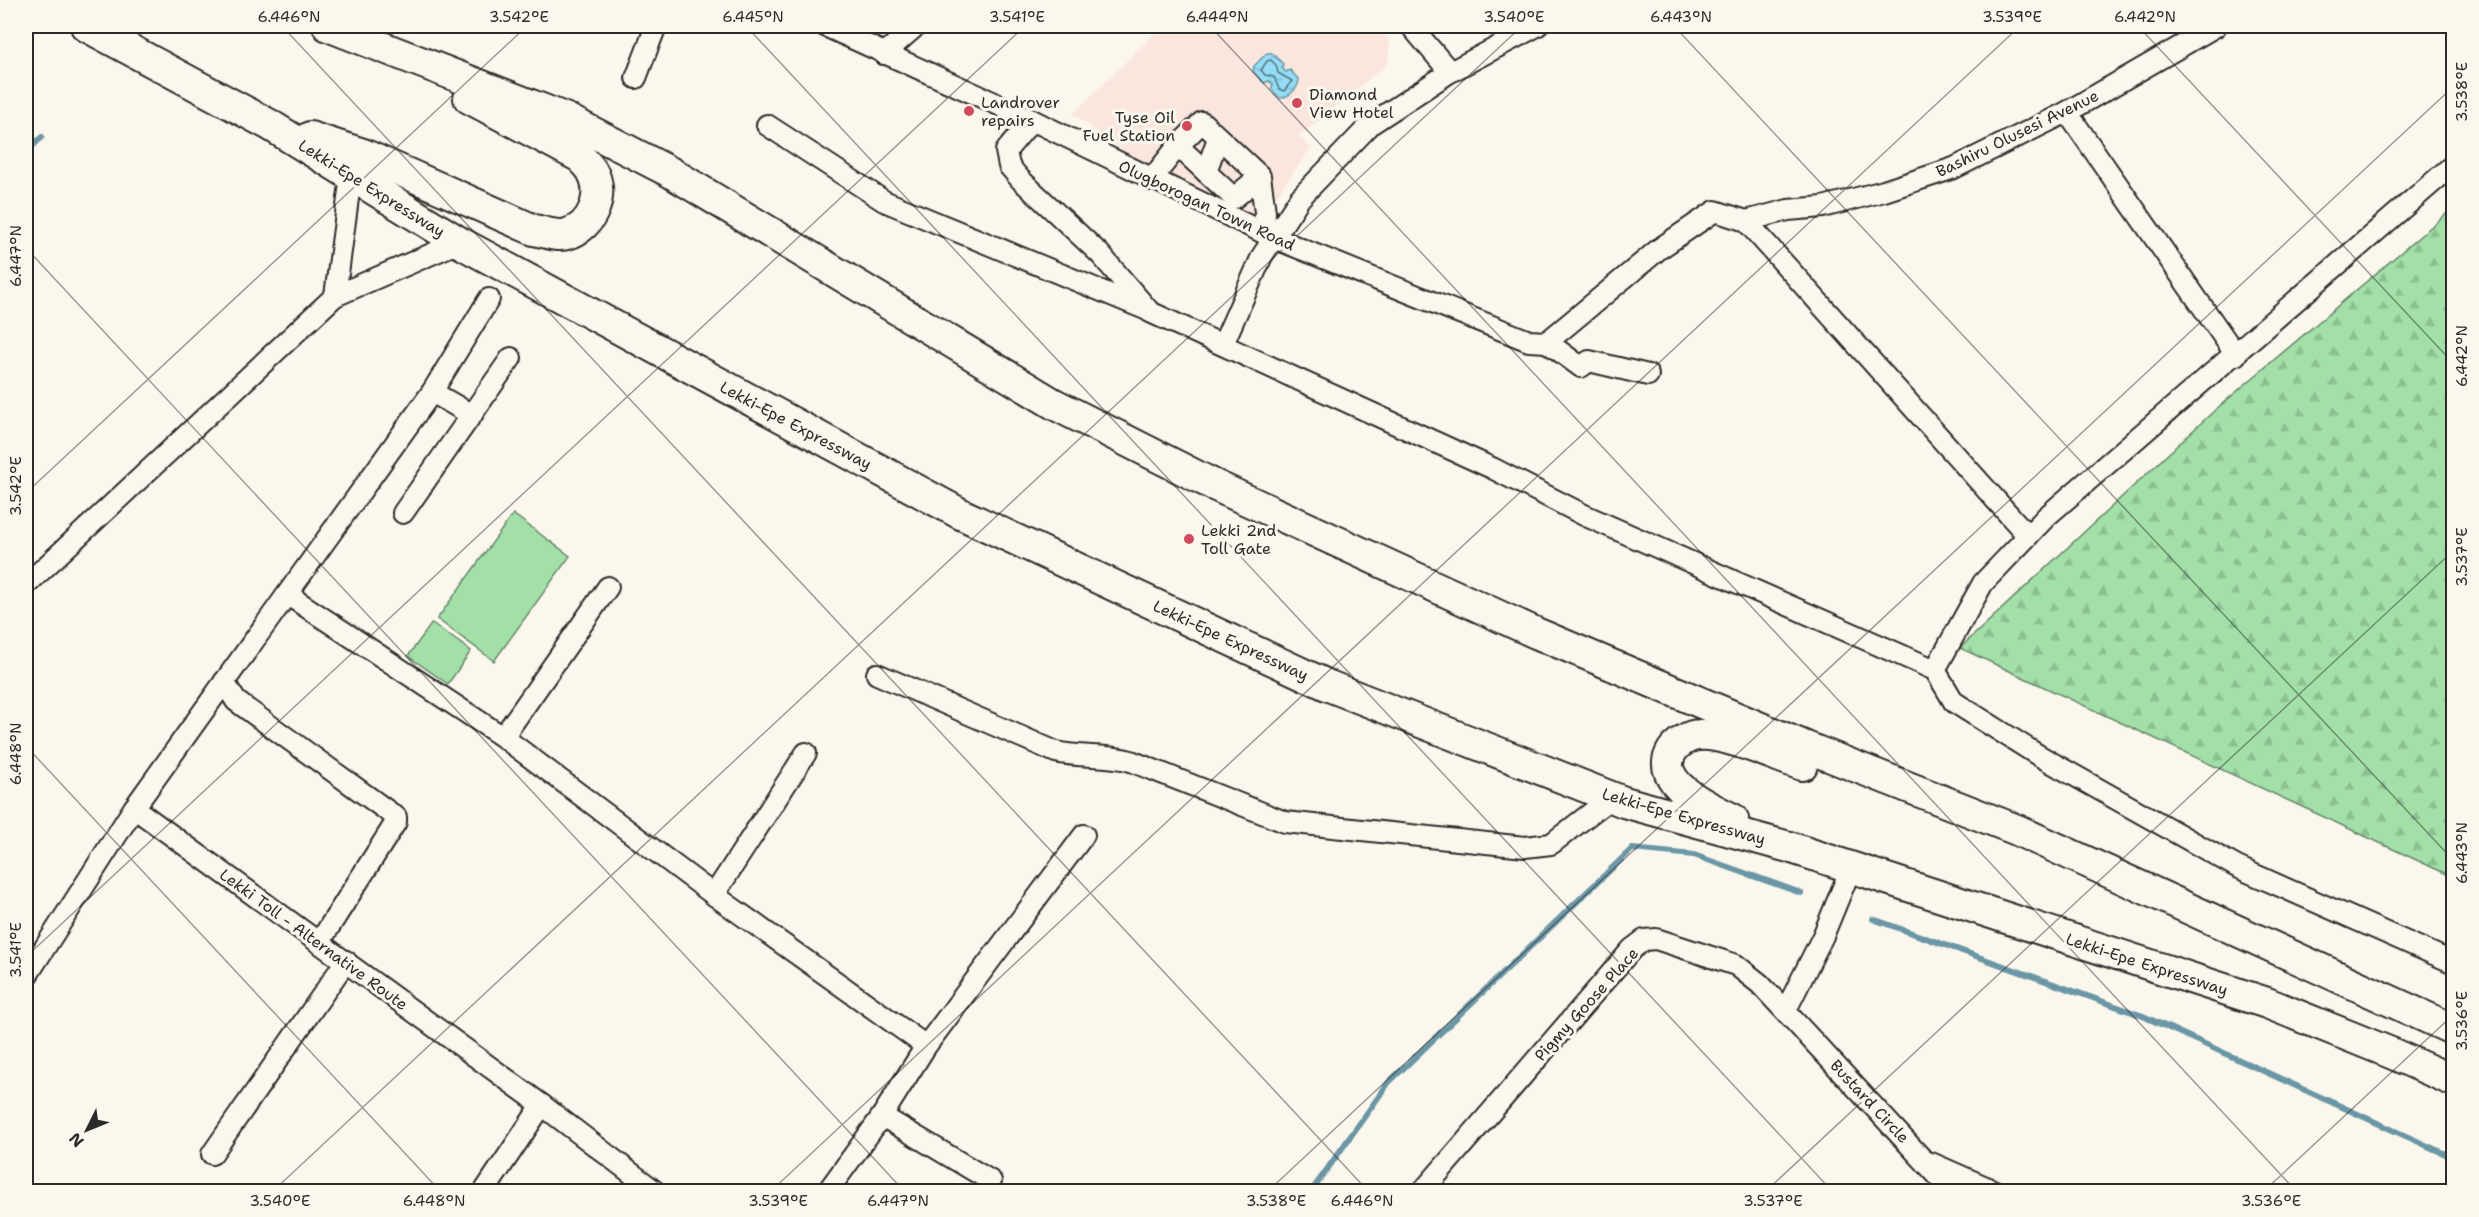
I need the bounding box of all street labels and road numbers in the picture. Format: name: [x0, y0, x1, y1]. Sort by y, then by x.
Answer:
street label: Bashiru Olusesi Avenue: [1932, 85, 2102, 182]
street label: Lekki-Epe Expressway: [294, 135, 449, 242]
street label: Olugborogan Town Road: [1115, 155, 1298, 256]
street label: Lekki-Epe Expressway: [716, 376, 875, 474]
street label: Lekki-Epe Expressway: [1150, 595, 1312, 686]
street label: Lekki-Epe Expressway: [1600, 783, 1768, 850]
street label: Lekki Toll - Alternative Route: [215, 864, 412, 1015]
street label: Lekki-Epe Expressway: [2063, 928, 2231, 1001]
street label: Pigmy Goose Place: [1530, 943, 1643, 1066]
street label: Bustard Circle: [1825, 1055, 1914, 1148]

